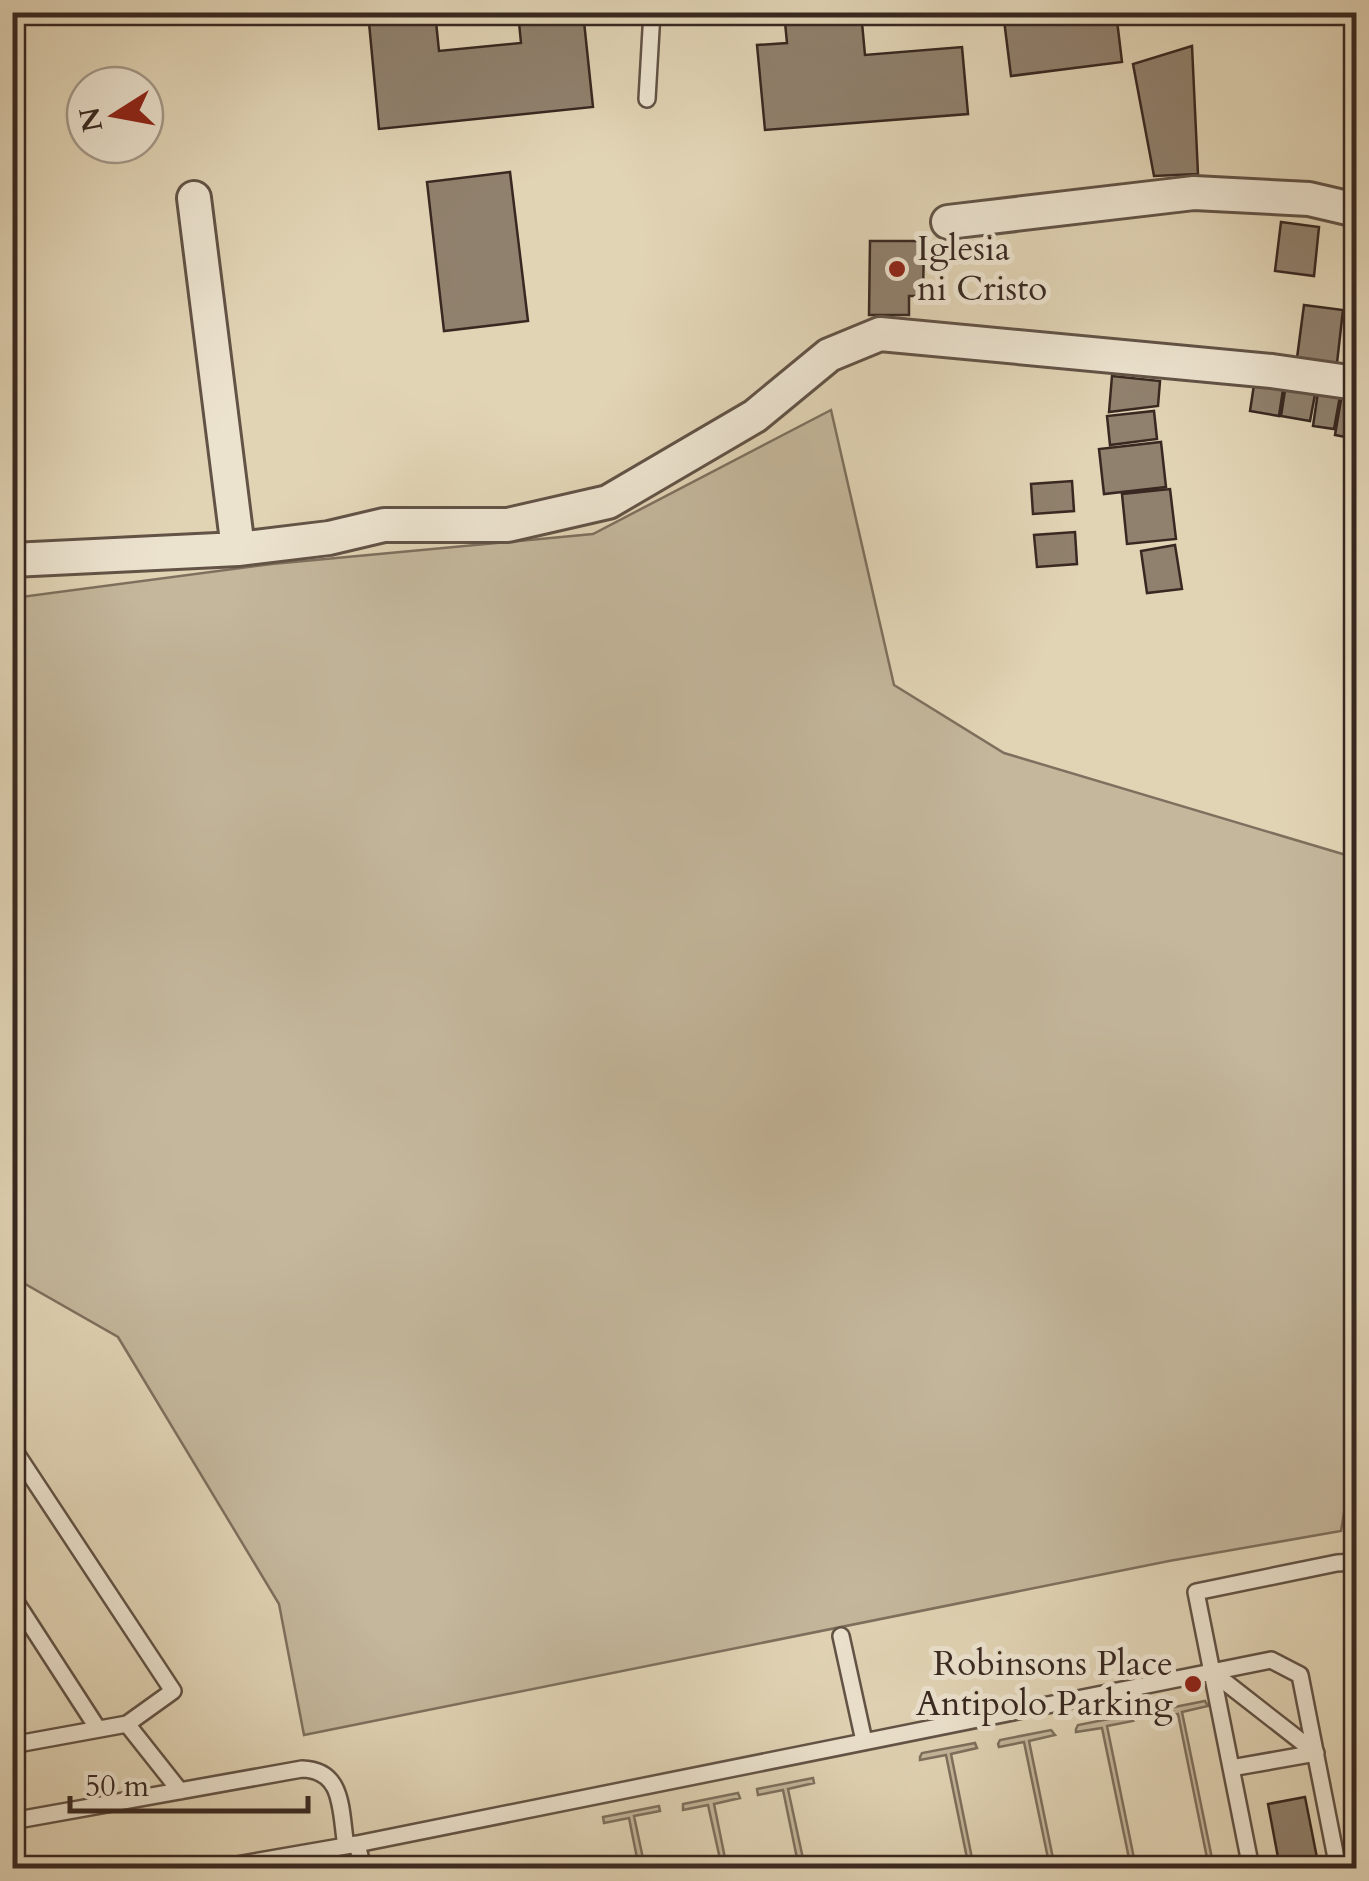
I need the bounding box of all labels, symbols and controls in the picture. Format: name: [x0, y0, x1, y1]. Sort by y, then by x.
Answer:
north arrow: [65, 65, 165, 165]
text: N: [70, 104, 112, 135]
place label: Iglesia ni Cristo: [917, 225, 1047, 313]
marker: Iglesia ni Cristo: [886, 258, 908, 280]
place label: Robinsons Place Antipolo Parking: [916, 1640, 1173, 1728]
marker: Robinsons Place Antipolo Parking: [1182, 1673, 1204, 1695]
scale bar: [70, 1751, 308, 1813]
text: 50 m: [85, 1766, 150, 1807]

